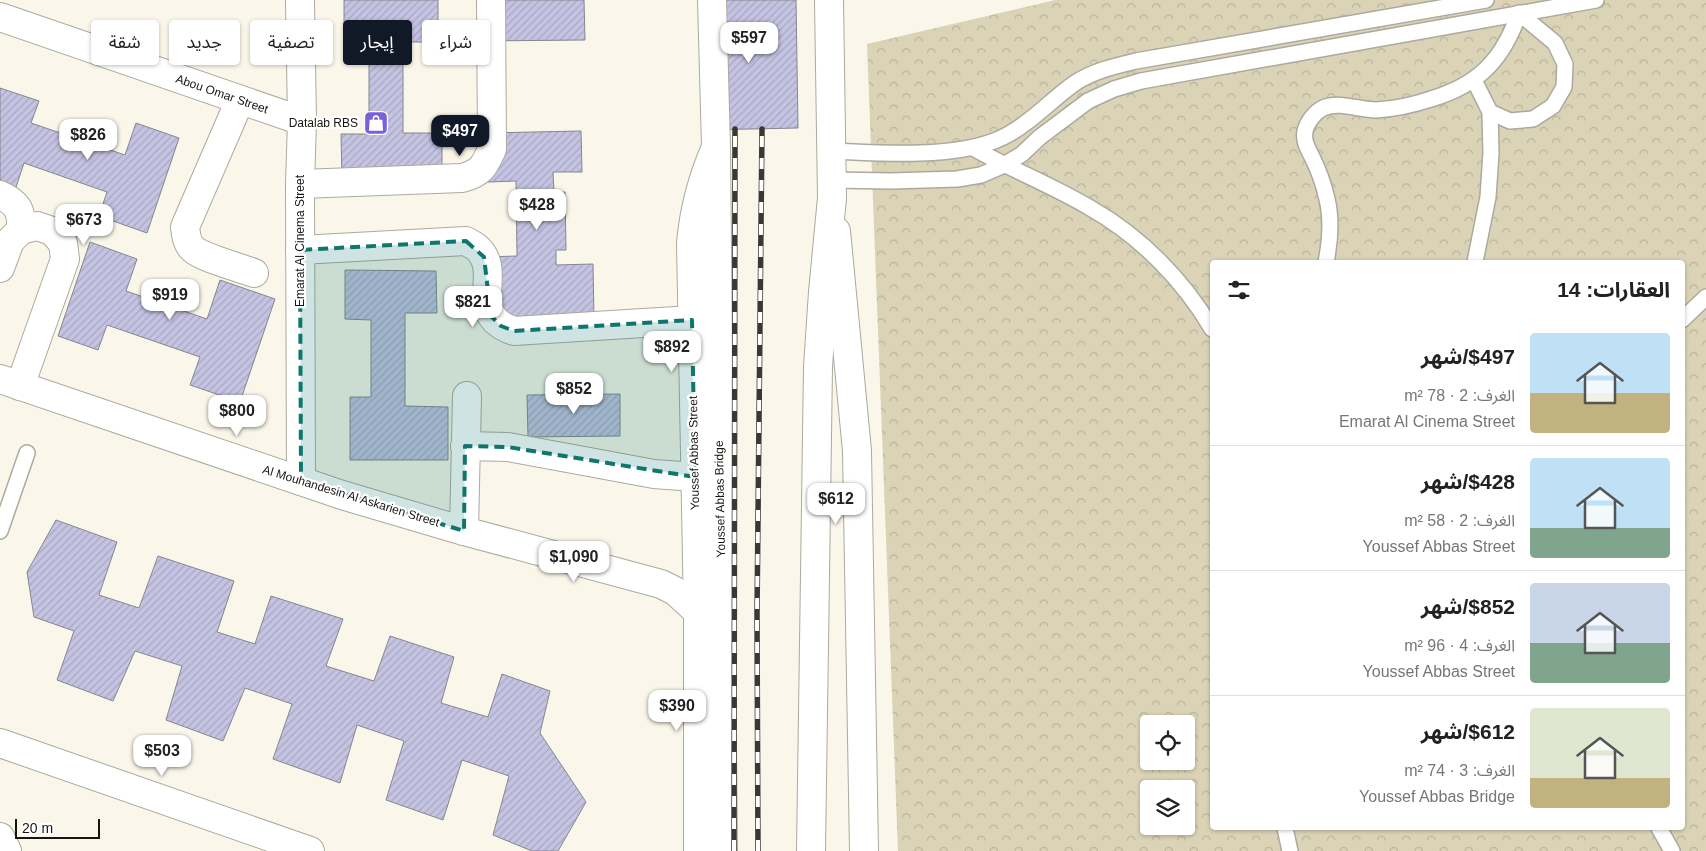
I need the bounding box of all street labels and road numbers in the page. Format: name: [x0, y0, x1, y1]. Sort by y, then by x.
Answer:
street label: Abou Omar Street: [174, 72, 271, 117]
street label: Emarat Al Cinema Street: [293, 174, 307, 307]
street label: Youssef Abbas Street: [686, 395, 702, 510]
street label: Youssef Abbas Bridge: [712, 440, 728, 558]
street label: Al Mouhandesin Al Askarien Street: [261, 462, 442, 530]

